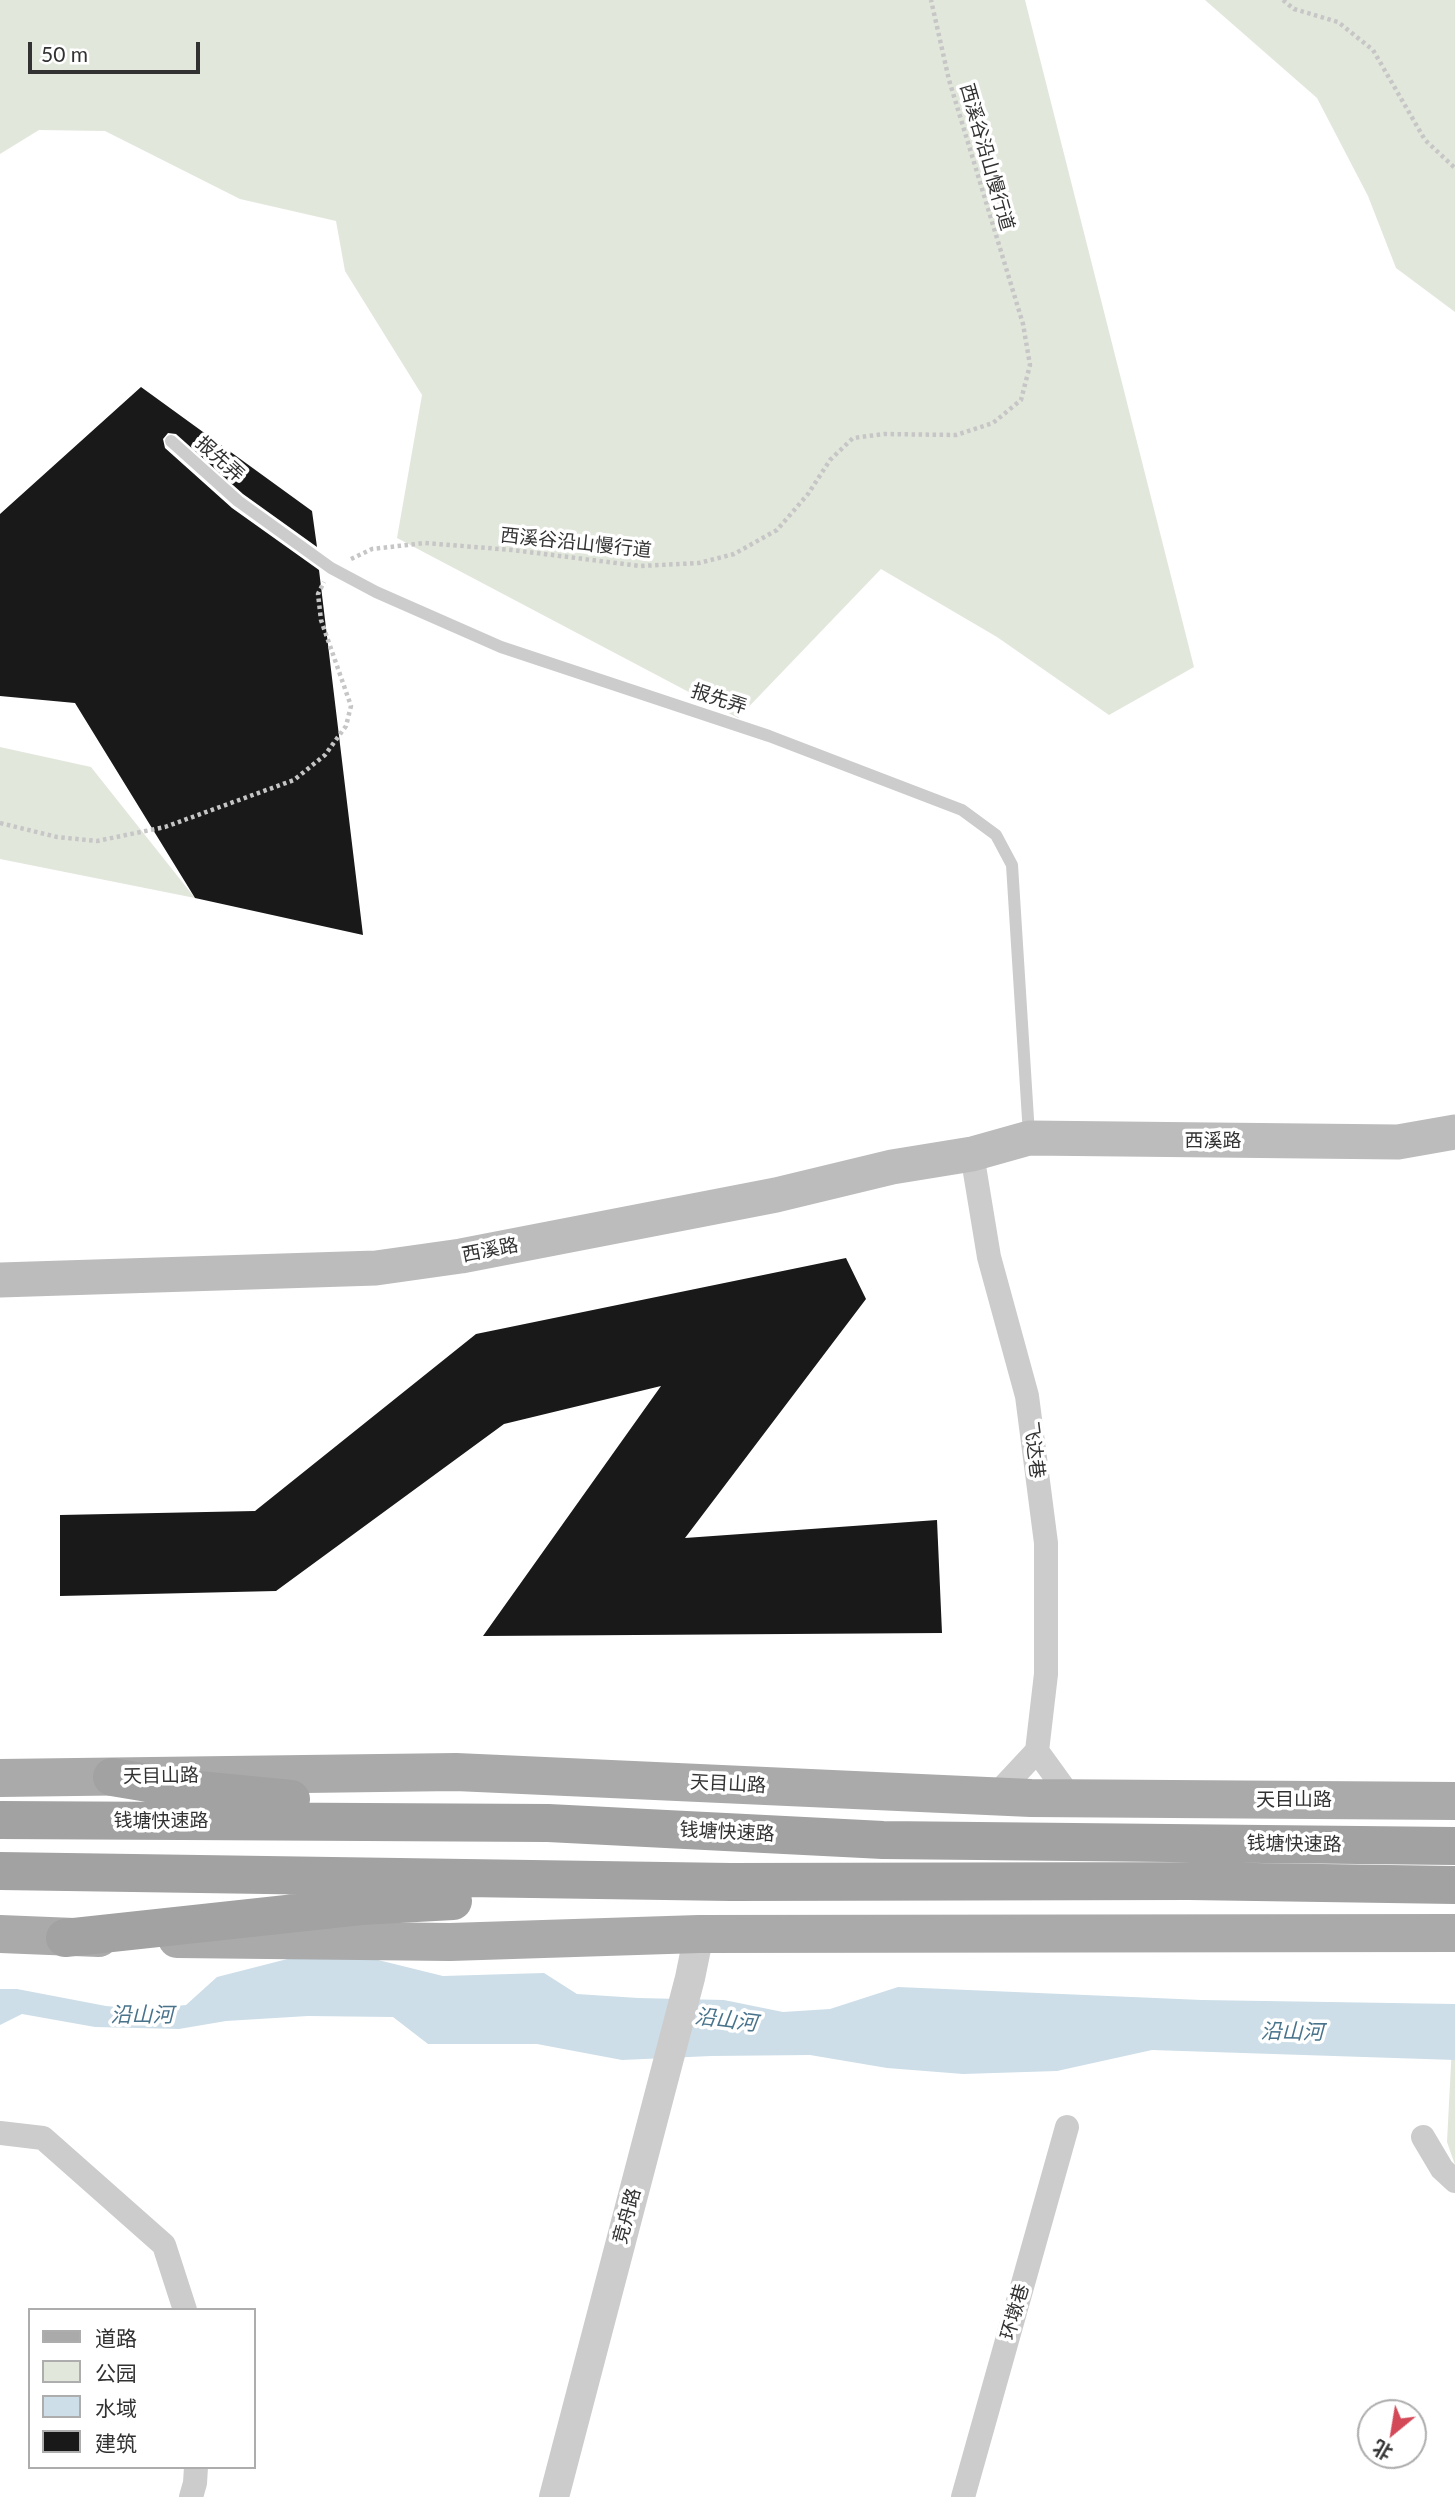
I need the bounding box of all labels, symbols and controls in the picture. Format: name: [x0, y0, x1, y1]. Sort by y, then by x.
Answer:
scale bar: [32, 28, 203, 72]
text: 50 m: [41, 41, 88, 66]
street label: 西溪谷沿山慢行道: [955, 81, 1019, 233]
street label: 报先弄: [191, 431, 249, 487]
street label: 西溪谷沿山慢行道: [499, 524, 653, 562]
street label: 报先弄: [688, 679, 750, 719]
street label: 西溪路: [1185, 1130, 1241, 1152]
street label: 西溪路: [460, 1233, 520, 1267]
street label: 飞达巷: [1019, 1420, 1049, 1480]
street label: 天目山路: [123, 1764, 199, 1788]
street label: 天目山路: [689, 1771, 767, 1797]
street label: 天目山路: [1256, 1789, 1332, 1811]
street label: 钱塘快速路: [114, 1810, 208, 1832]
street label: 钱塘快速路: [679, 1818, 775, 1846]
street label: 钱塘快速路: [1246, 1832, 1342, 1856]
water label: 沿山河: [111, 2002, 173, 2028]
water label: 沿山河: [693, 2004, 759, 2036]
water label: 沿山河: [1260, 2019, 1324, 2045]
street label: 竞舟路: [609, 2186, 645, 2246]
street label: 环墩巷: [996, 2281, 1034, 2343]
legend: [28, 2308, 256, 2469]
text: 道路: [95, 2325, 137, 2350]
text: 公园: [95, 2360, 137, 2385]
text: 水域: [95, 2395, 137, 2420]
north arrow: [1357, 2399, 1427, 2469]
text: 建筑: [95, 2430, 137, 2455]
text: 北: [1368, 2436, 1396, 2466]

